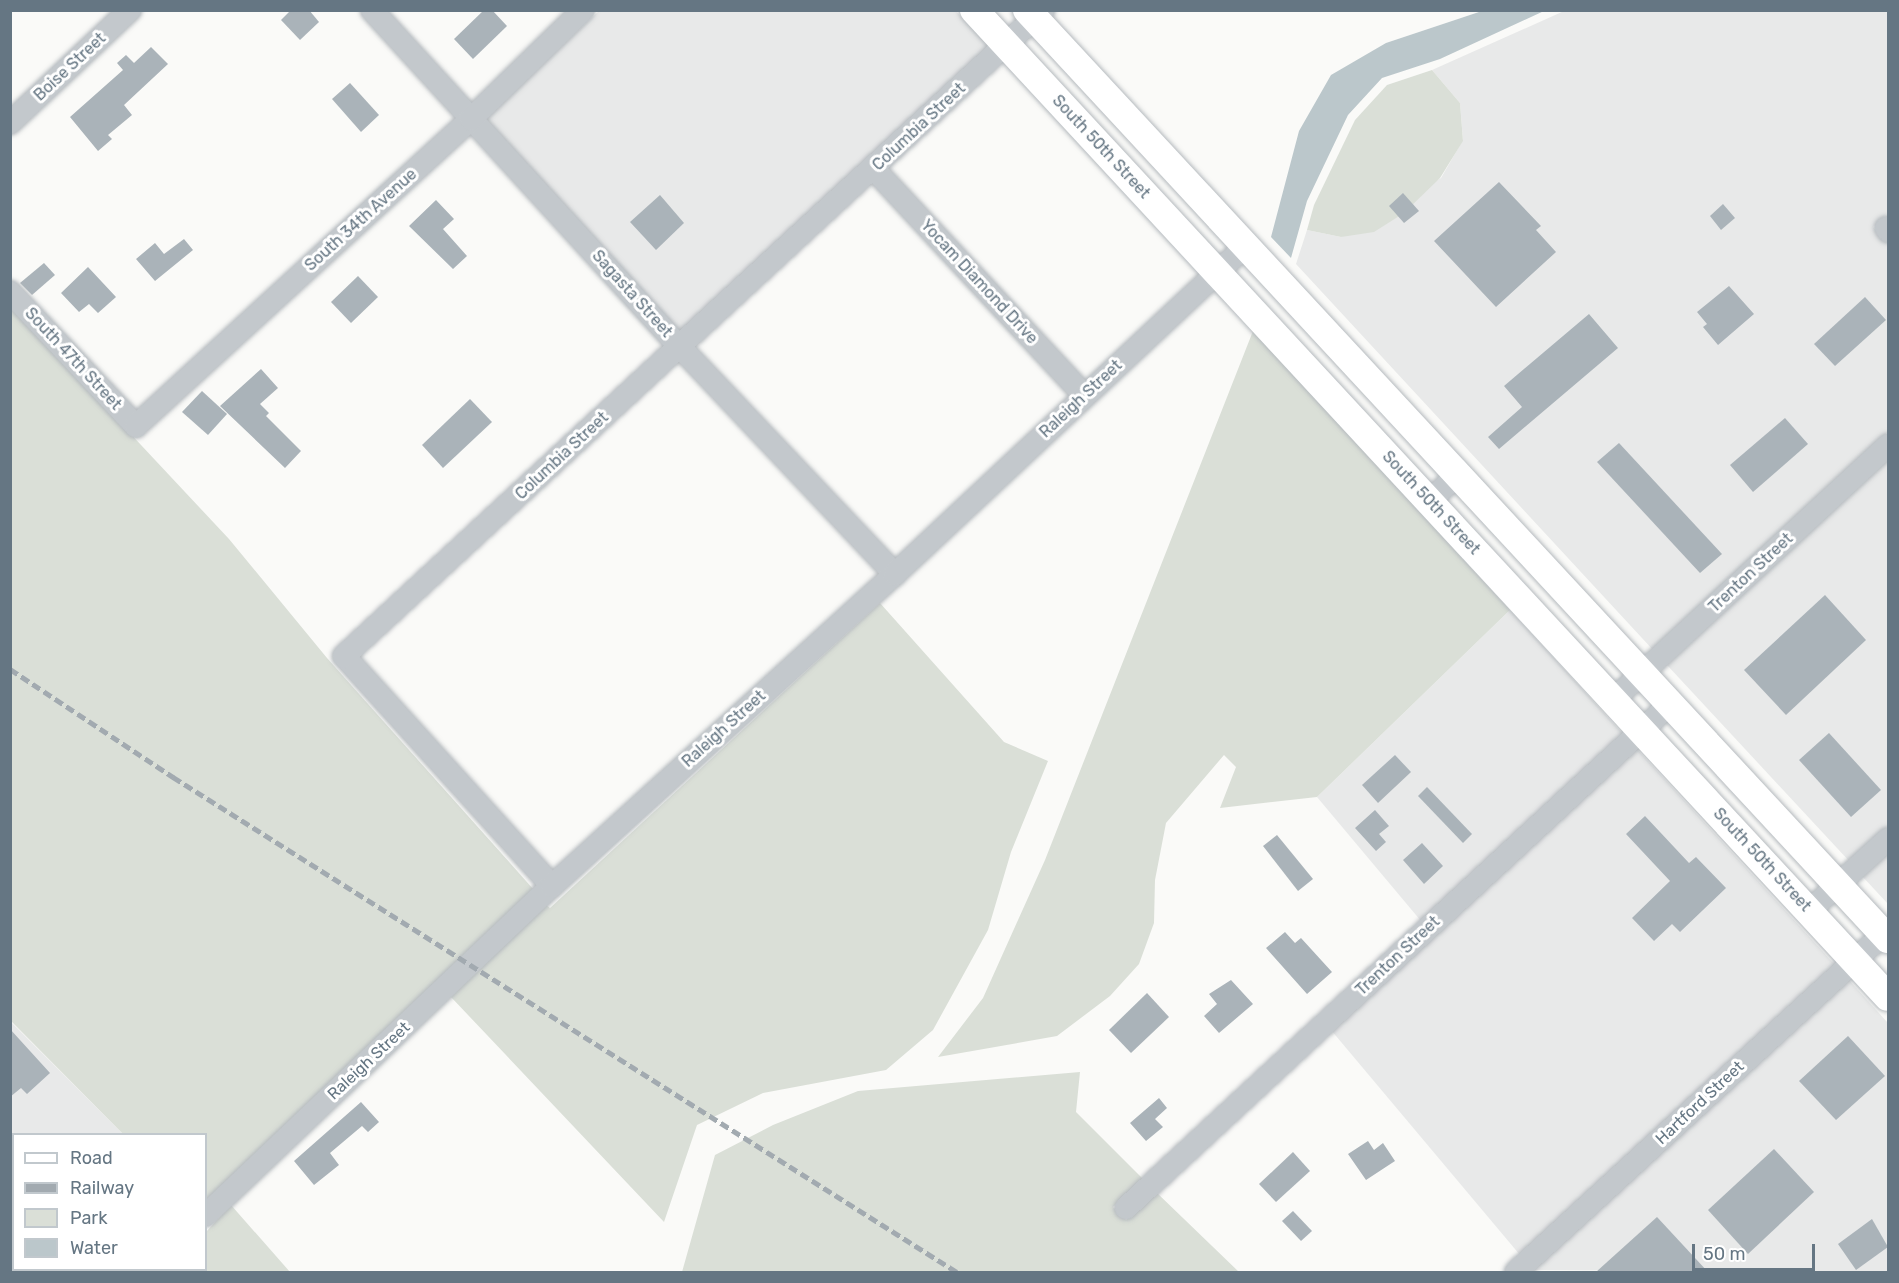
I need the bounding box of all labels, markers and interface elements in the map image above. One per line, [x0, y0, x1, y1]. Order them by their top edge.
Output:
street label: Boise Street [30, 29, 110, 105]
street label: Columbia Street [869, 79, 969, 175]
street label: South 50th Street [1048, 91, 1154, 203]
street label: South 34th Avenue [301, 165, 421, 275]
street label: Yocam Diamond Drive [916, 216, 1042, 348]
street label: Sagasta Street [588, 246, 676, 342]
street label: South 47th Street [21, 304, 125, 414]
street label: Raleigh Street [1036, 356, 1126, 442]
street label: Columbia Street [512, 408, 612, 504]
street label: South 50th Street [1378, 447, 1484, 559]
street label: Trenton Street [1705, 529, 1797, 617]
street label: Raleigh Street [678, 687, 770, 771]
street label: South 50th Street [1709, 804, 1815, 916]
street label: Trenton Street [1352, 912, 1444, 1000]
street label: Raleigh Street [324, 1018, 414, 1104]
street label: Hartford Street [1652, 1057, 1748, 1149]
legend [12, 1133, 207, 1271]
text: Road [70, 1147, 113, 1169]
text: Railway [70, 1177, 134, 1199]
text: Park [70, 1207, 107, 1229]
scale bar [1695, 1232, 1818, 1270]
text: Water [70, 1237, 118, 1259]
text: 50 m [1703, 1243, 1746, 1265]

